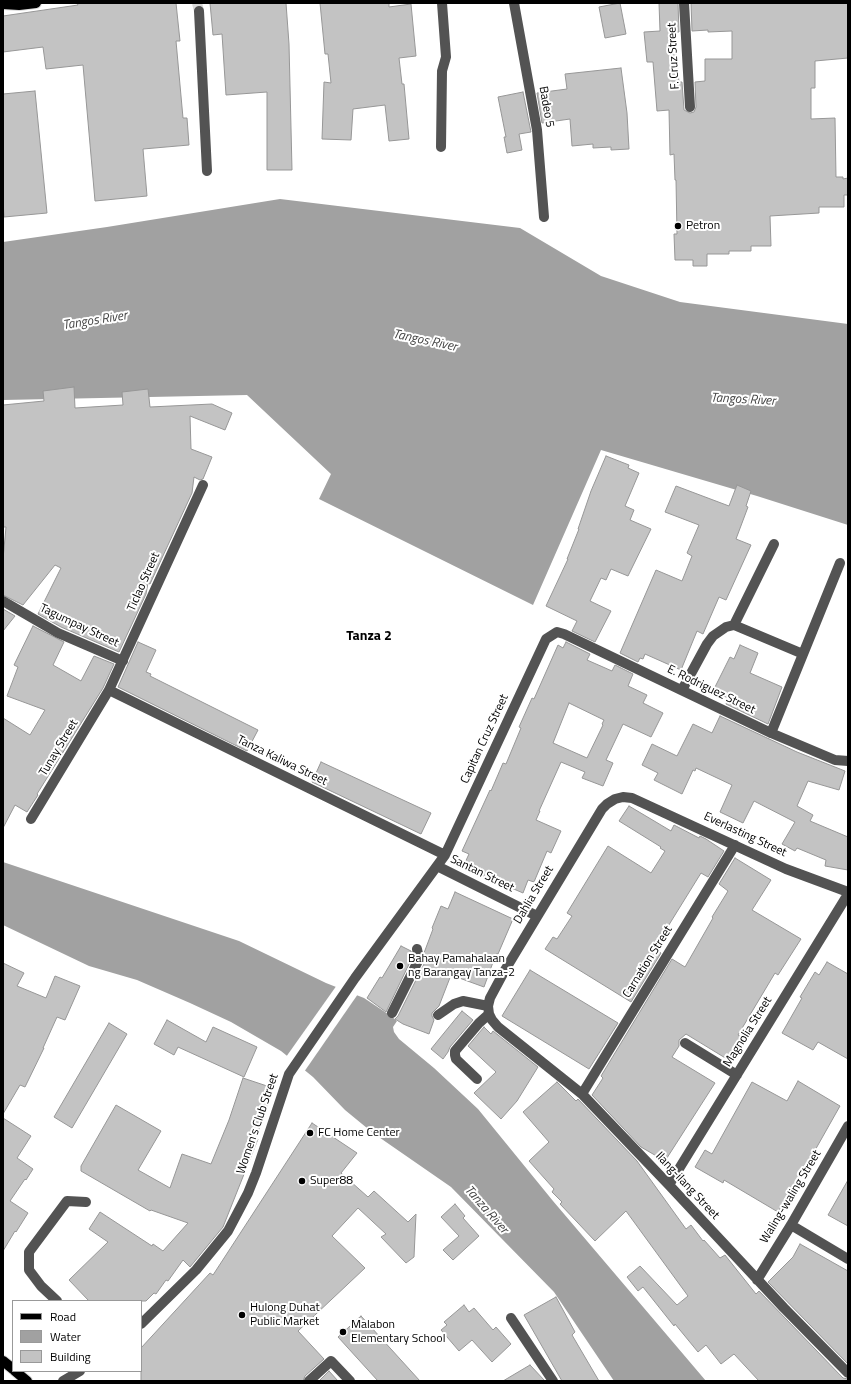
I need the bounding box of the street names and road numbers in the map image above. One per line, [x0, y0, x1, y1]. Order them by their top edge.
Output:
street label: F. Cruz Street [665, 22, 683, 90]
street label: Badeo 5 [535, 85, 557, 129]
street label: Ticlao Street [125, 550, 163, 614]
street label: Tagumpay Street [37, 601, 121, 651]
street label: E. Rodriguez Street [665, 662, 757, 718]
street label: Capitan Cruz Street [458, 692, 512, 786]
street label: Tunay Street [36, 717, 82, 779]
street label: Tanza Kaliwa Street [234, 733, 330, 789]
street label: Everlasting Street [701, 810, 789, 860]
street label: Santan Street [448, 852, 516, 896]
street label: Dahlia Street [511, 863, 557, 927]
street label: Carnation Street [620, 923, 676, 1001]
street label: Magnolia Street [721, 994, 775, 1070]
street label: Women's Club Street [234, 1072, 282, 1176]
street label: Waling-waling Street [757, 1148, 825, 1246]
street label: Ilang-ilang Street [652, 1149, 722, 1223]

